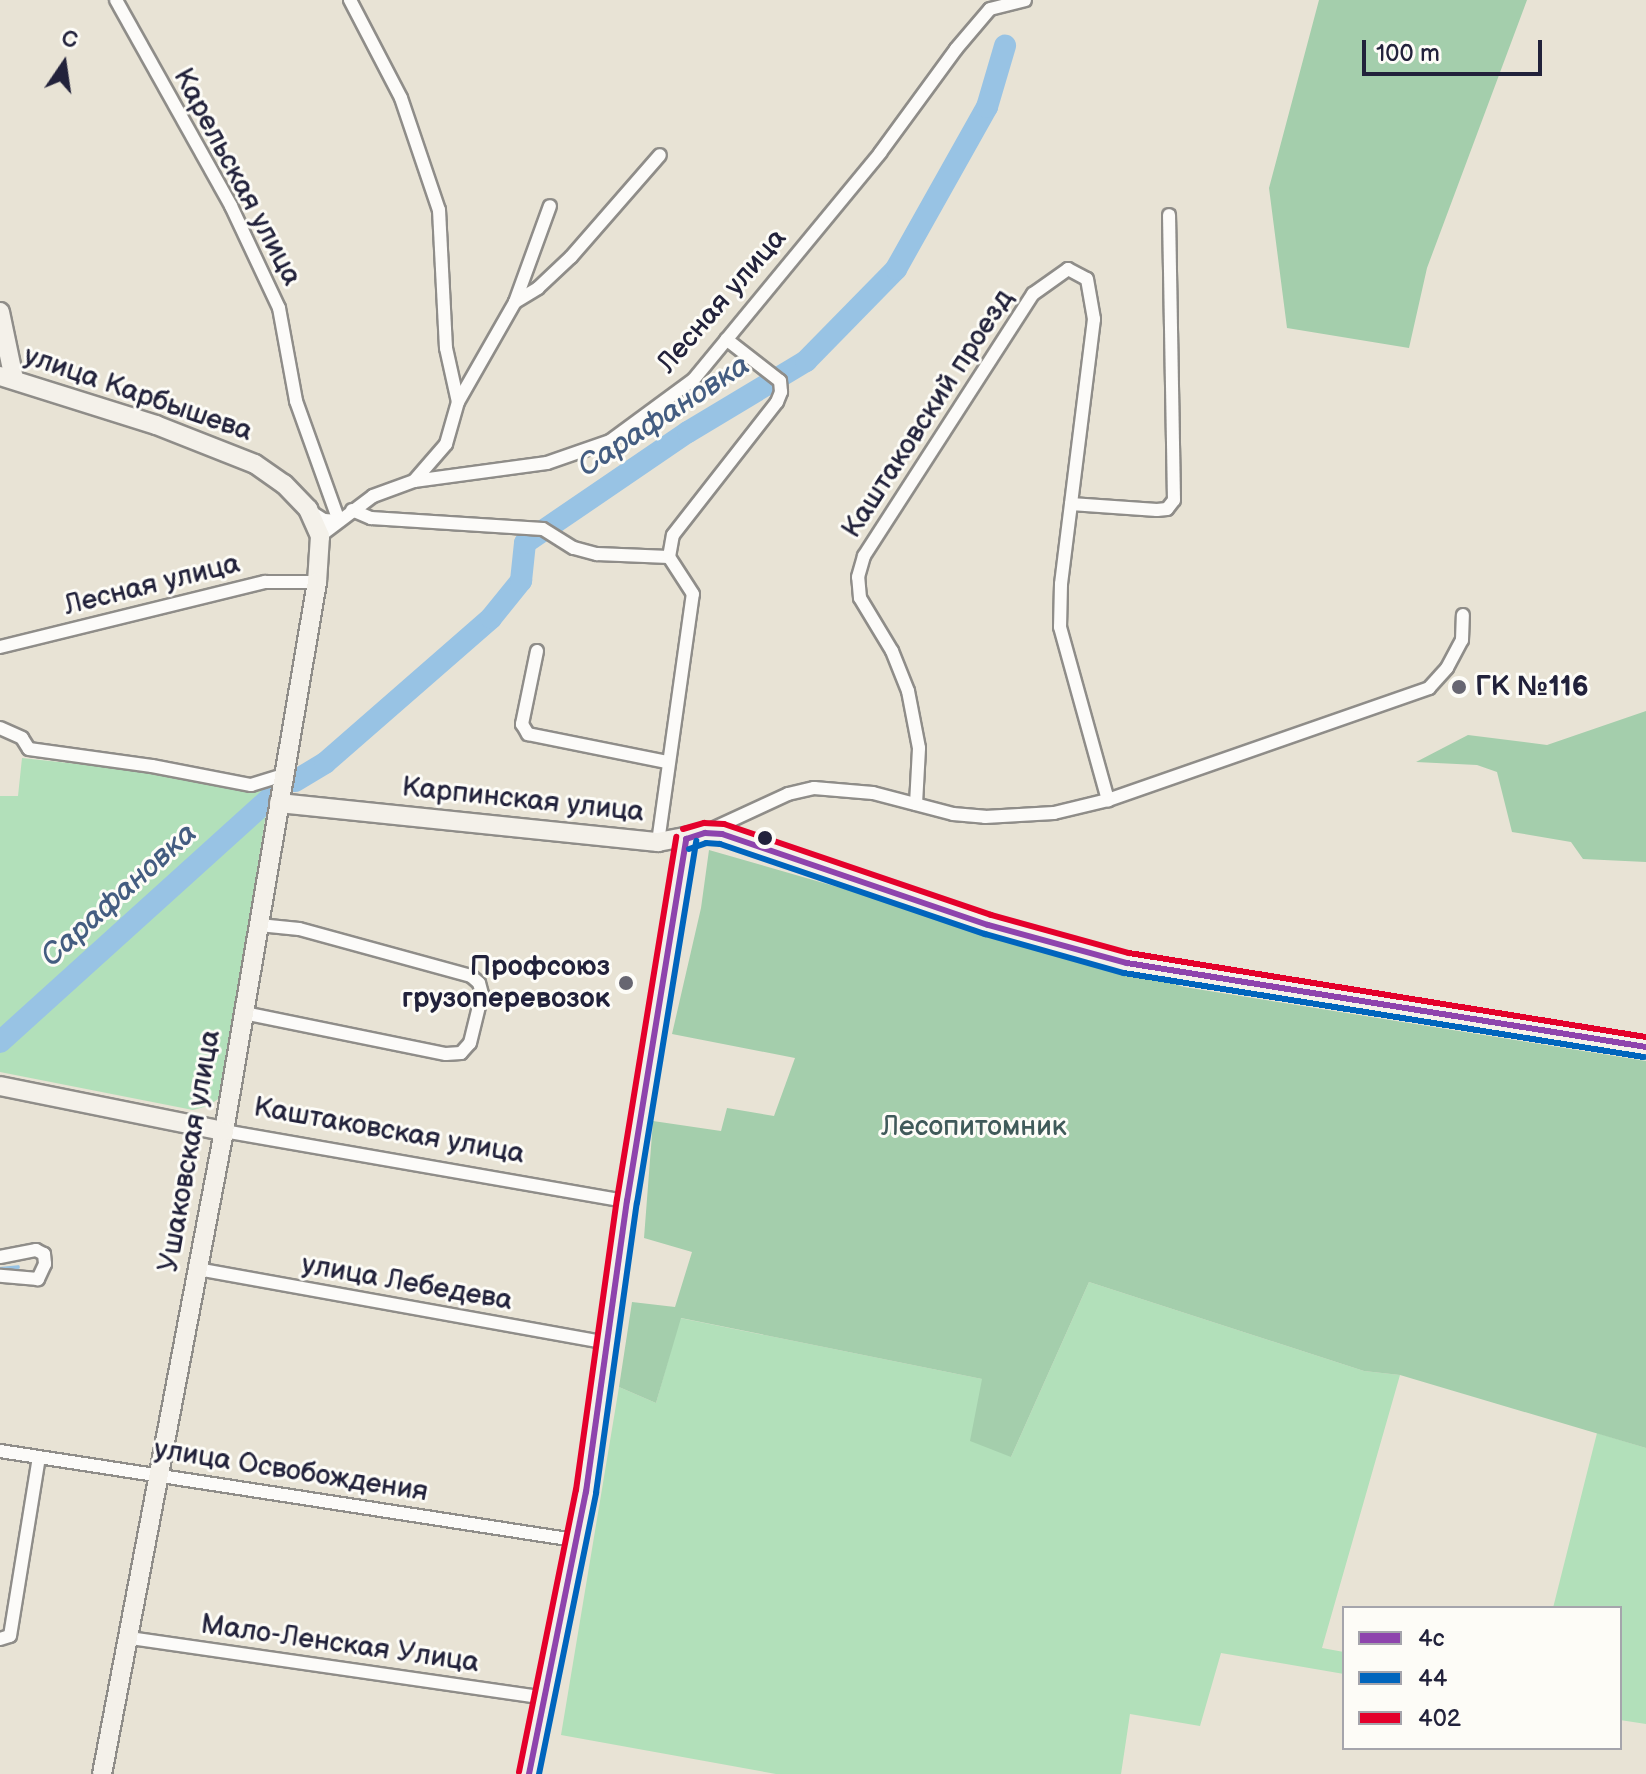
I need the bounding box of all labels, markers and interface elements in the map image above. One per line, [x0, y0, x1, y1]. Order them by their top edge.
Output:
north arrow [24, 24, 104, 104]
scale bar [1366, 24, 1546, 74]
text: С [59, 25, 80, 55]
text: 100 m [1376, 39, 1440, 68]
street label: Карельская улица [166, 63, 308, 291]
street label: Лесная улица [650, 222, 794, 380]
street label: Каштаковский проезд [835, 283, 1021, 545]
street label: улица Карбышева [19, 339, 257, 449]
water label: Сарафановка [571, 347, 757, 485]
street label: Лесная улица [61, 547, 243, 623]
place label: ГК №116 [1475, 670, 1589, 704]
marker: ГК №116 [1450, 678, 1468, 696]
street label: Карпинская улица [400, 771, 646, 829]
water label: Сарафановка [33, 815, 205, 975]
unlabelled marker [757, 830, 773, 846]
place label: Профсоюз грузоперевозок [402, 950, 610, 1016]
marker: Профсоюз грузоперевозок [617, 974, 635, 992]
street label: Ушаковская улица [152, 1027, 228, 1275]
street label: Каштаковская улица [251, 1091, 527, 1171]
park label: Лесопитомник [881, 1110, 1067, 1144]
street label: улица Лебедева [299, 1248, 515, 1318]
street label: улица Освобождения [152, 1433, 430, 1509]
legend [1342, 1606, 1622, 1750]
street label: Мало-Ленская Улица [199, 1608, 481, 1680]
text: 4с [1418, 1624, 1444, 1653]
text: 44 [1418, 1664, 1447, 1693]
text: 402 [1418, 1704, 1461, 1733]

